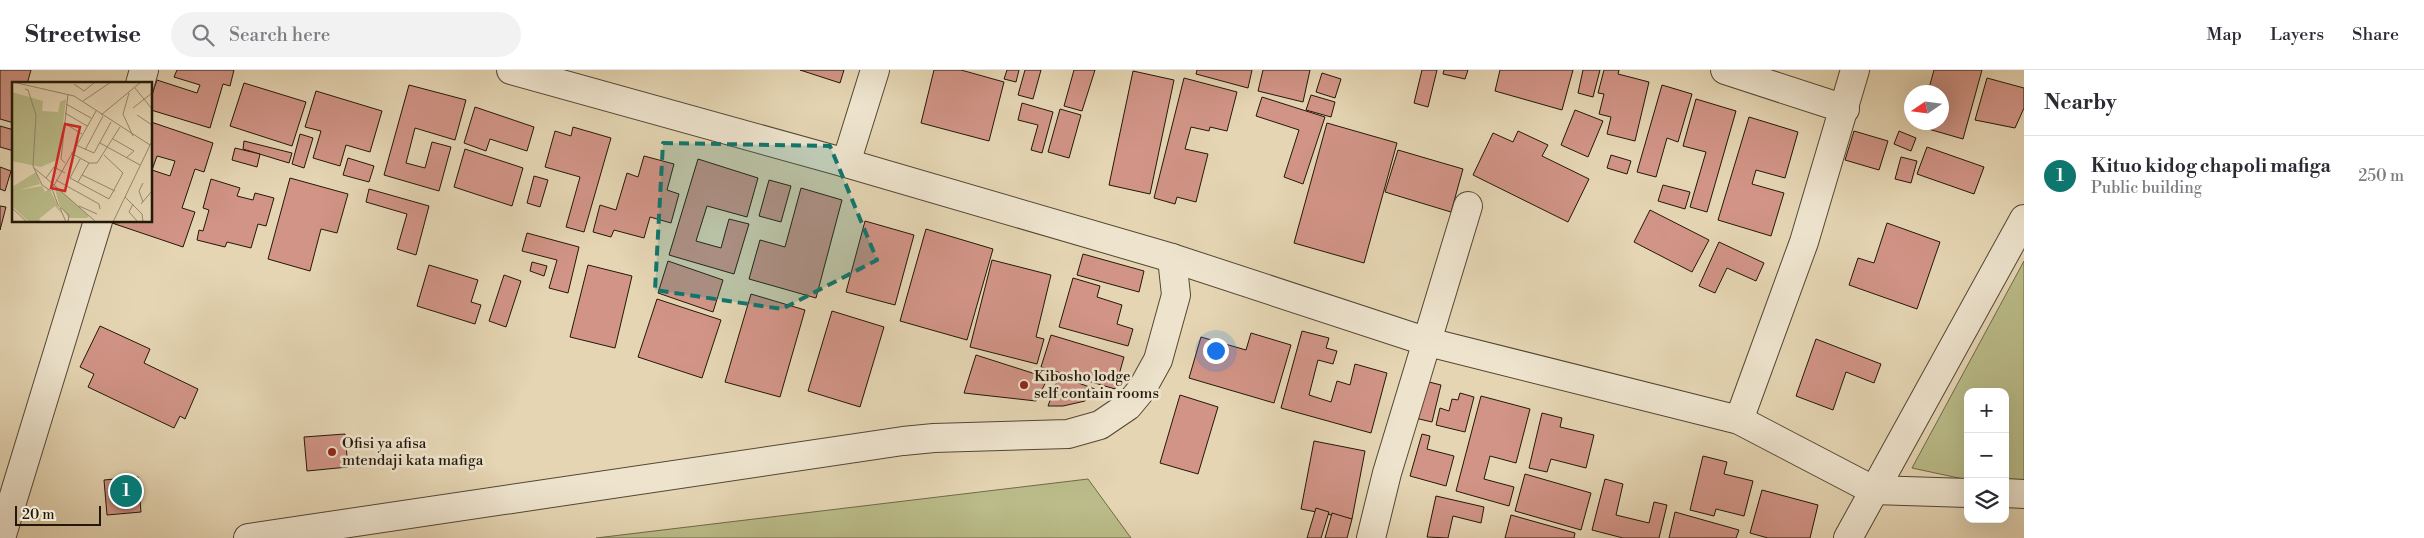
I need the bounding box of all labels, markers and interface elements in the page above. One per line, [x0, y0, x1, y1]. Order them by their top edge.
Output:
search box [171, 12, 521, 57]
text: Streetwise [25, 20, 141, 50]
icon: search [189, 21, 217, 49]
text: Search here [229, 23, 330, 47]
text: Map [2207, 23, 2242, 46]
text: Layers [2270, 23, 2324, 46]
text: Share [2352, 23, 2399, 46]
inset map [12, 82, 152, 222]
north arrow [1904, 85, 1949, 130]
text: Nearby [2044, 90, 2117, 116]
text: Kituo kidog chapoli mafiga [2091, 154, 2331, 178]
text: 1 [2056, 166, 2064, 186]
text: 250 m [2358, 166, 2404, 186]
text: Public building [2091, 178, 2202, 198]
your location [1203, 338, 1229, 364]
place label: Kibosho lodge self contain rooms [1034, 367, 1159, 403]
marker: Kibosho lodge self contain rooms [1018, 379, 1030, 391]
map controls [1964, 388, 2009, 523]
button: + [1964, 388, 2009, 433]
button: − [1964, 433, 2009, 478]
place label: Ofisi ya afisa mtendaji kata mafiga [342, 434, 484, 470]
marker: Ofisi ya afisa mtendaji kata mafiga [326, 446, 338, 458]
pin: 1 [110, 472, 142, 510]
button: layers [1964, 478, 2009, 523]
scale bar [15, 503, 101, 526]
text: 20 m [22, 506, 54, 524]

